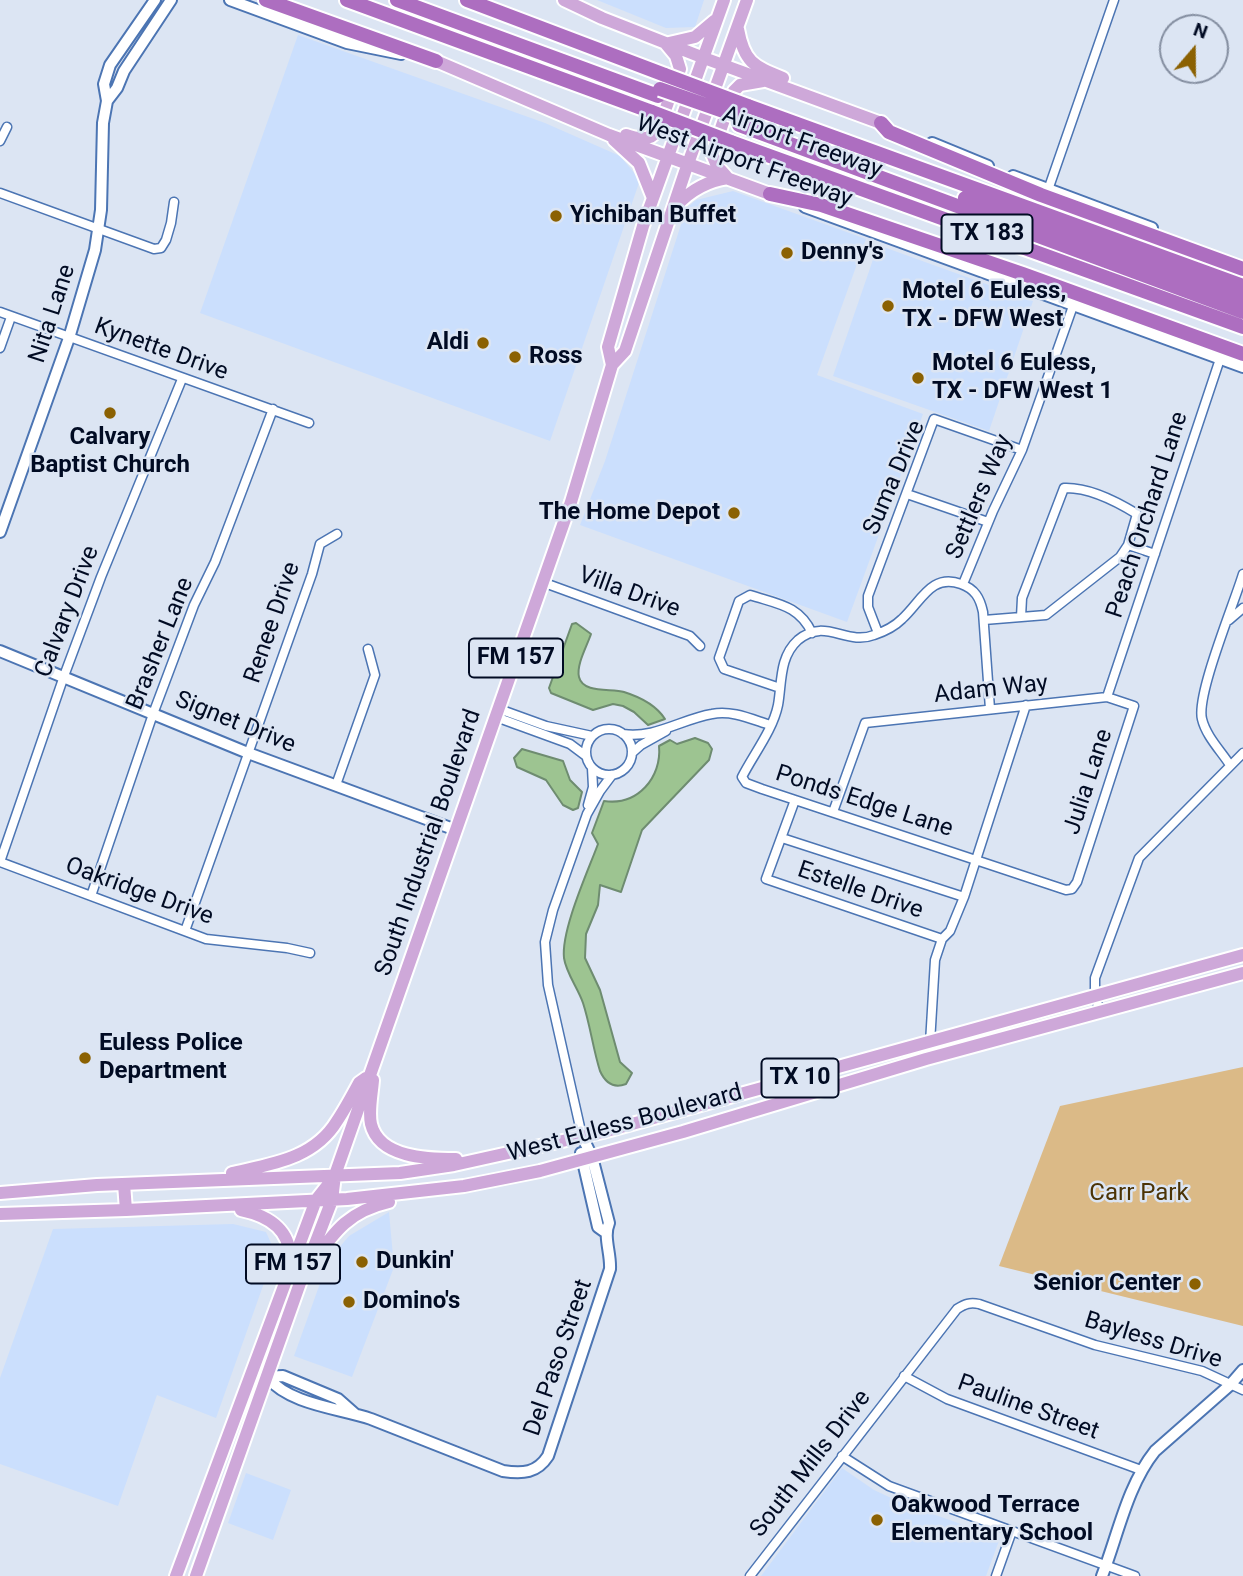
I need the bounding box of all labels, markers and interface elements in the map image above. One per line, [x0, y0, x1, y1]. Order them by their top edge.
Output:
north arrow [1159, 14, 1229, 84]
text: N [1190, 18, 1211, 44]
street label: Airport Freeway [718, 101, 886, 185]
street label: West Airport Freeway [632, 110, 856, 214]
place label: Yichiban Buffet [570, 202, 736, 230]
marker: Yichiban Buffet [548, 208, 564, 224]
road number: TX 183 [942, 215, 1032, 254]
place label: Denny's [801, 239, 884, 267]
marker: Denny's [779, 245, 795, 261]
street label: Nita Lane [24, 261, 82, 367]
place label: Motel 6 Euless, TX - DFW West [902, 278, 1066, 334]
marker: Motel 6 Euless, TX - DFW West [880, 298, 896, 314]
street label: Kynette Drive [90, 312, 232, 388]
place label: Aldi [427, 329, 469, 357]
marker: Aldi [475, 335, 491, 351]
place label: Ross [529, 343, 583, 371]
marker: Ross [507, 349, 523, 365]
place label: Motel 6 Euless, TX - DFW West 1 [932, 350, 1113, 406]
marker: Motel 6 Euless, TX - DFW West 1 [910, 370, 926, 386]
marker: Calvary Baptist Church [102, 405, 118, 421]
street label: Peach Orchard Lane [1101, 408, 1195, 622]
street label: Suma Drive [858, 416, 932, 540]
place label: Calvary Baptist Church [30, 424, 190, 480]
street label: Settlers Way [941, 430, 1019, 564]
place label: The Home Depot [539, 499, 720, 527]
marker: The Home Depot [726, 505, 742, 521]
street label: Calvary Drive [30, 542, 106, 682]
street label: Renee Drive [239, 559, 307, 687]
street label: Villa Drive [574, 561, 684, 625]
street label: Brasher Lane [121, 574, 201, 714]
road number: FM 157 [469, 638, 563, 678]
street label: Adam Way [933, 670, 1049, 710]
street label: Signet Drive [171, 686, 299, 760]
street label: South Industrial Boulevard [370, 706, 488, 980]
street label: Julia Lane [1058, 726, 1120, 838]
street label: Ponds Edge Lane [772, 760, 956, 844]
street label: Oakridge Drive [61, 852, 217, 932]
street label: Estelle Drive [793, 856, 927, 926]
place label: Euless Police Department [99, 1030, 243, 1086]
marker: Euless Police Department [77, 1050, 93, 1066]
road number: TX 10 [762, 1058, 838, 1098]
street label: West Euless Boulevard [504, 1079, 746, 1169]
park label: Carr Park [1089, 1180, 1189, 1208]
road number: FM 157 [246, 1245, 340, 1284]
place label: Dunkin' [376, 1248, 454, 1276]
marker: Dunkin' [354, 1254, 370, 1270]
place label: Senior Center [1033, 1270, 1181, 1298]
street label: Del Paso Street [519, 1276, 599, 1440]
marker: Senior Center [1187, 1276, 1203, 1292]
place label: Domino's [363, 1288, 460, 1316]
marker: Domino's [341, 1294, 357, 1310]
street label: Bayless Drive [1081, 1306, 1225, 1376]
street label: Pauline Street [953, 1369, 1103, 1447]
street label: South Mills Drive [745, 1385, 877, 1543]
place label: Oakwood Terrace Elementary School [891, 1492, 1093, 1548]
marker: Oakwood Terrace Elementary School [869, 1512, 885, 1528]

